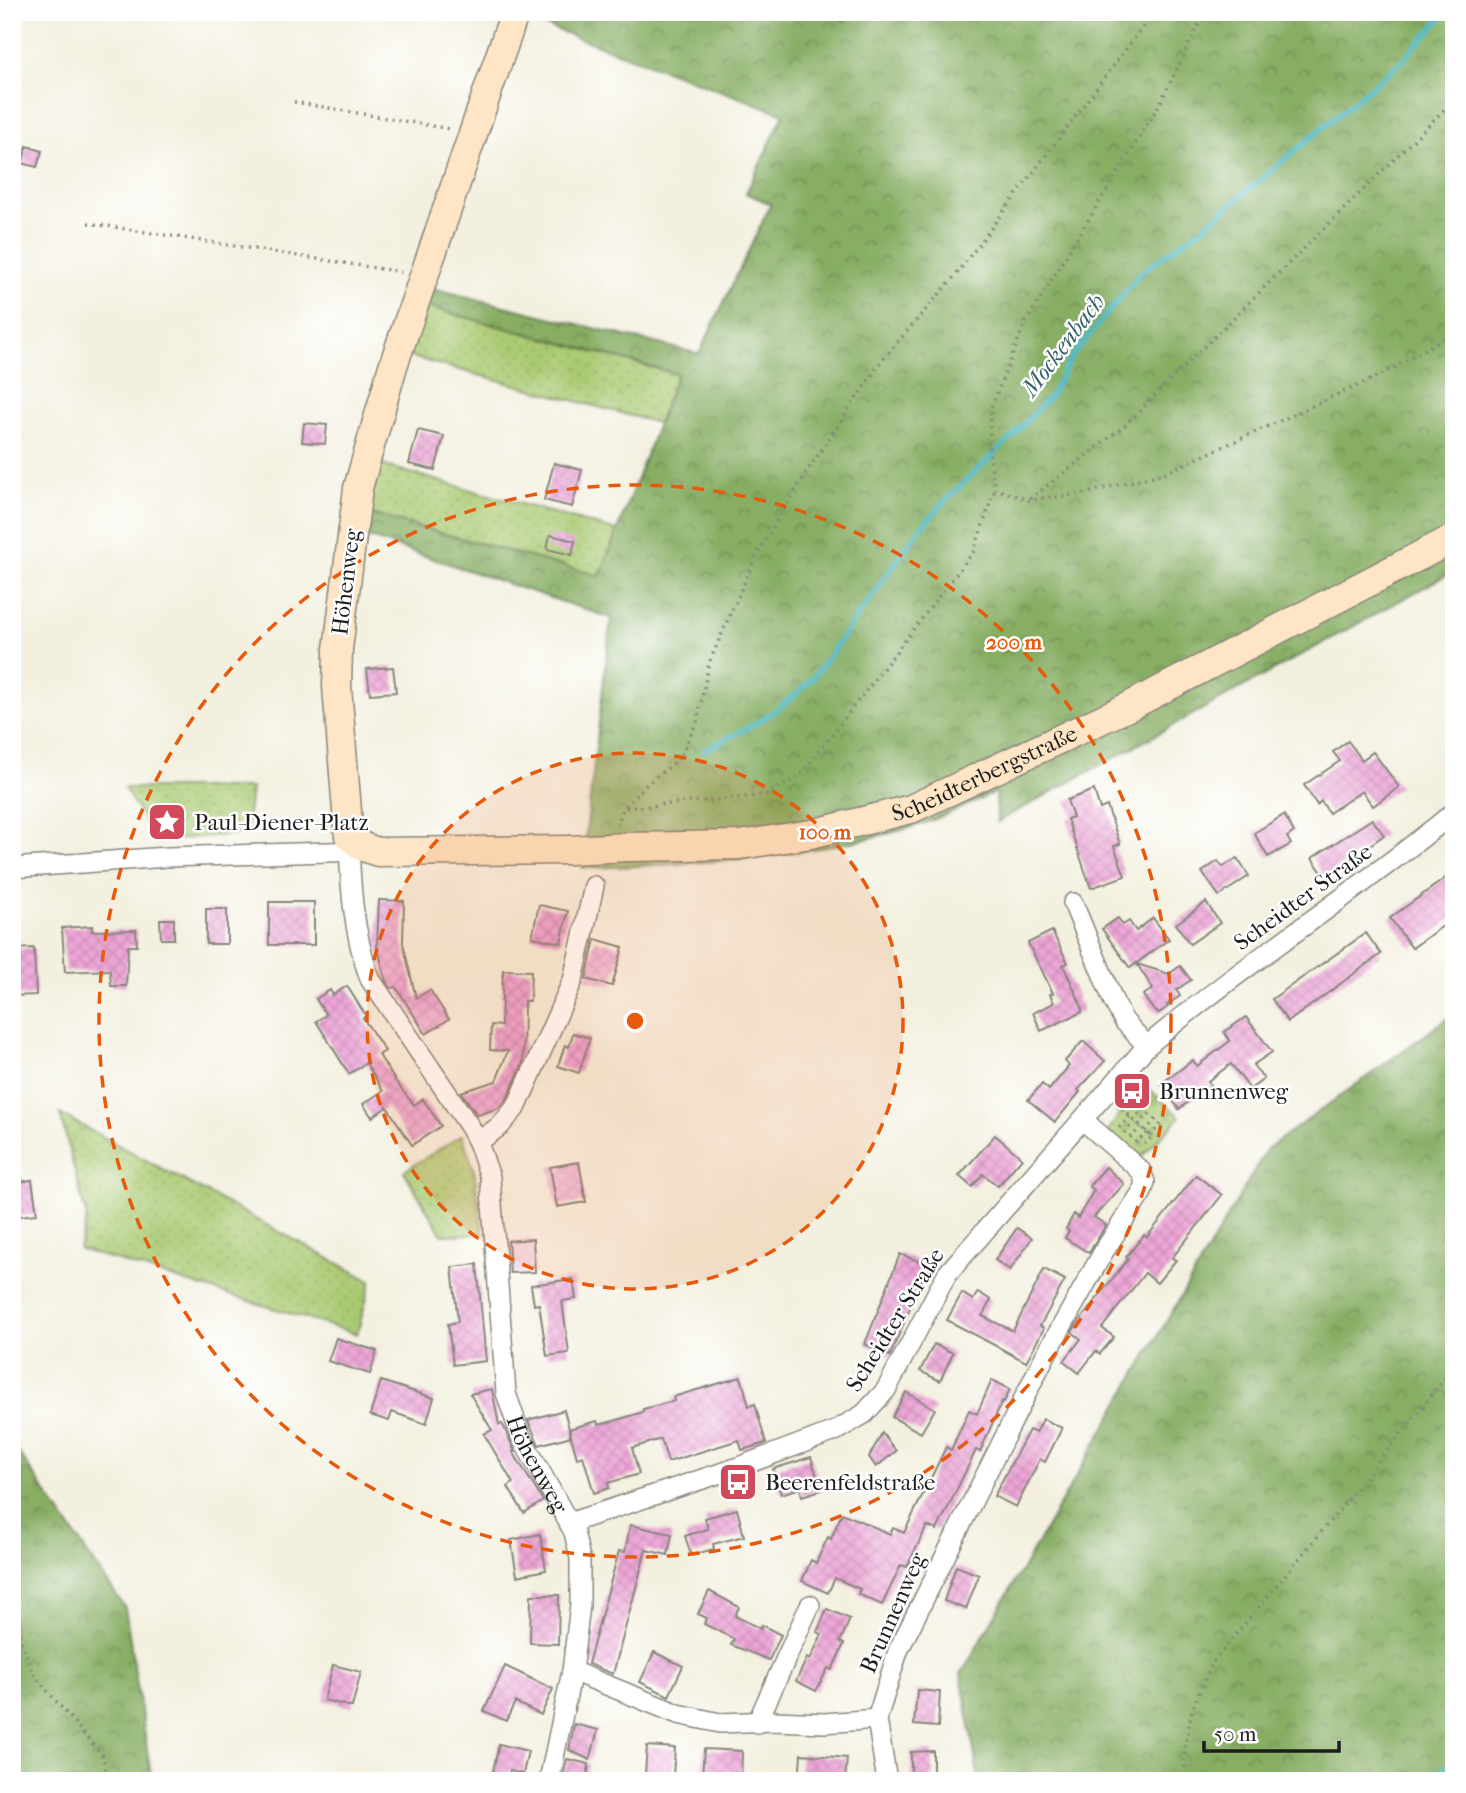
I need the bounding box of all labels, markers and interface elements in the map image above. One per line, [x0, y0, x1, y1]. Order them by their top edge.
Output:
water label: Mockenbach [1014, 288, 1110, 403]
street label: Höhenweg [326, 527, 366, 637]
text: 200 m [986, 630, 1043, 654]
street label: Scheidterbergstraße [889, 719, 1081, 827]
place icon: Paul-Diener-Platz [146, 801, 188, 843]
place label: Paul-Diener-Platz [194, 809, 369, 836]
text: 100 m [799, 820, 852, 844]
street label: Scheidter Straße [1229, 838, 1377, 956]
centre of rings [623, 1009, 647, 1033]
bus stop icon: Brunnenweg [1111, 1070, 1153, 1112]
place label: Brunnenweg [1159, 1078, 1289, 1105]
street label: Scheidter Straße [840, 1243, 950, 1397]
street label: Höhenweg [501, 1412, 574, 1518]
bus stop icon: Beerenfeldstraße [717, 1461, 759, 1503]
place label: Beerenfeldstraße [765, 1469, 935, 1496]
street label: Brunnenweg [854, 1548, 932, 1677]
scale bar [1204, 1709, 1338, 1753]
text: 50 m [1214, 1722, 1257, 1746]

